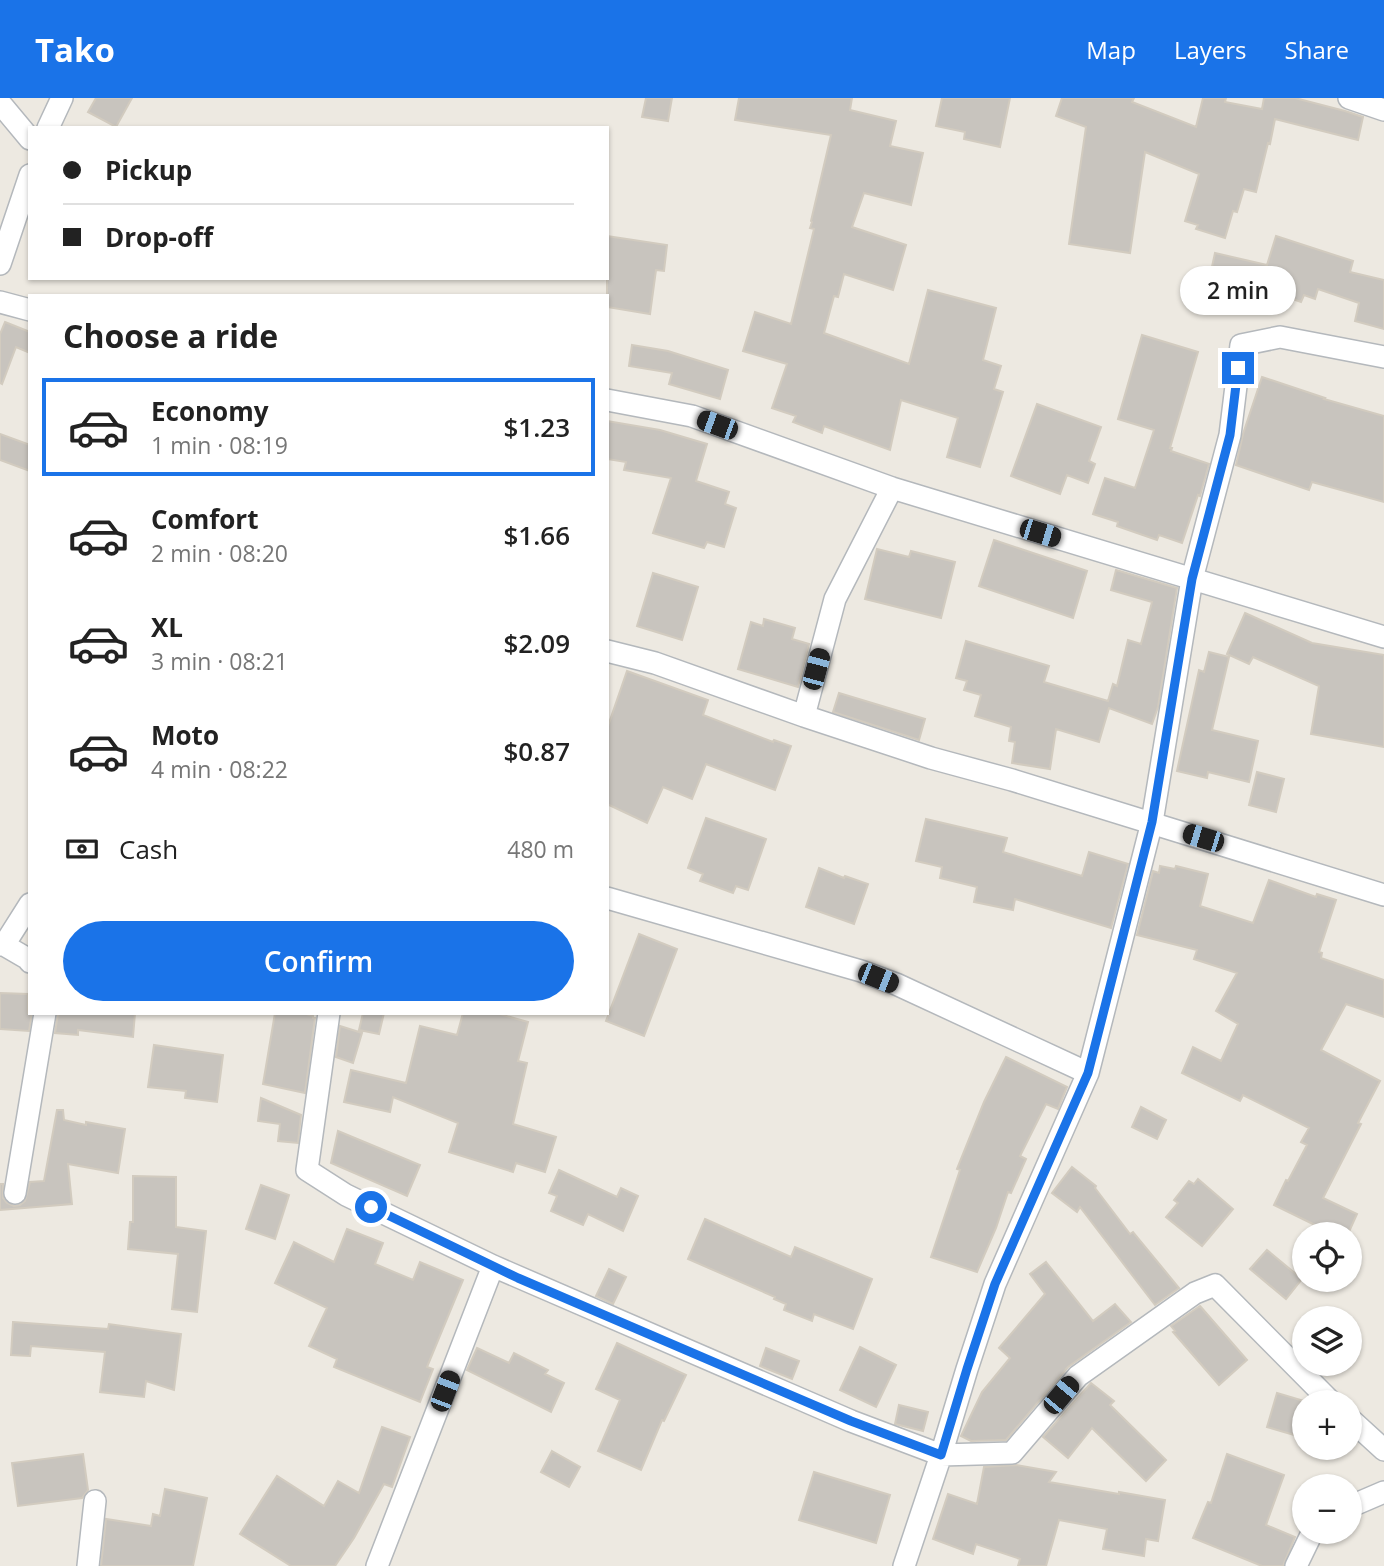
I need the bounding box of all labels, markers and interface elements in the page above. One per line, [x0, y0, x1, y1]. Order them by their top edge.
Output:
text: Tako [35, 27, 115, 72]
text: Map [1086, 33, 1136, 66]
text: Layers [1174, 33, 1247, 66]
text: Share [1285, 33, 1349, 66]
text: Pickup [105, 152, 192, 188]
text: Drop-off [105, 219, 213, 255]
callout: 2 min [1180, 266, 1296, 316]
text: 2 min [1207, 274, 1269, 306]
text: Choose a ride [63, 314, 278, 357]
route end [1222, 352, 1254, 384]
text: Economy [151, 393, 269, 429]
icon: car [67, 396, 130, 459]
car [694, 408, 741, 442]
text: $1.23 [503, 409, 570, 445]
text: 1 min · 08:19 [151, 429, 288, 461]
text: Comfort [151, 501, 258, 537]
icon: car [67, 504, 130, 567]
text: $1.66 [503, 517, 570, 553]
car [1017, 517, 1064, 549]
text: 2 min · 08:20 [151, 537, 288, 569]
text: XL [151, 609, 183, 645]
icon: car [67, 612, 130, 675]
text: $2.09 [503, 625, 570, 661]
text: 3 min · 08:21 [151, 645, 288, 677]
car [801, 646, 832, 692]
text: Moto [151, 717, 219, 753]
icon: car [67, 720, 130, 783]
text: $0.87 [503, 733, 570, 769]
text: 4 min · 08:22 [151, 753, 288, 785]
car [1180, 822, 1227, 854]
icon: cash [63, 830, 101, 868]
text: Cash [119, 831, 178, 867]
text: 480 m [507, 833, 574, 865]
button: Confirm [63, 921, 574, 1001]
car [855, 960, 902, 996]
route start [355, 1191, 387, 1223]
map controls [1292, 1222, 1362, 1544]
button: locate [1292, 1222, 1362, 1292]
button: layers [1292, 1306, 1362, 1376]
car [428, 1368, 463, 1414]
car [1040, 1372, 1083, 1418]
button: + [1292, 1390, 1362, 1460]
button: − [1292, 1474, 1362, 1544]

